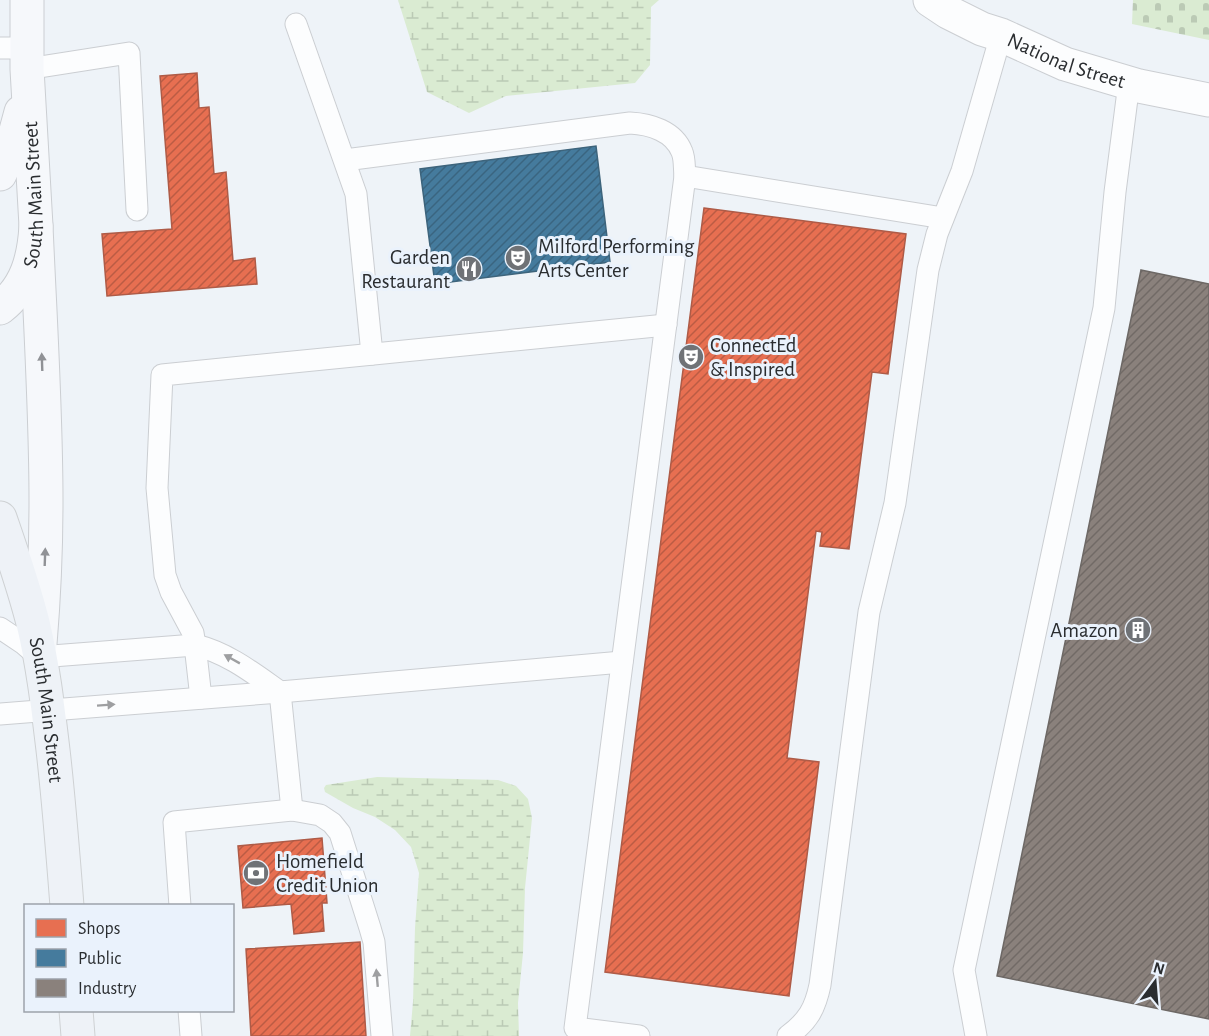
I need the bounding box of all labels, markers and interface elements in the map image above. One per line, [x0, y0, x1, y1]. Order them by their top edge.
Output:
street label: National Street [1004, 29, 1128, 92]
street label: South Main Street [19, 121, 47, 270]
place label: Milford Performing Arts Center [538, 236, 695, 281]
theatre icon: Milford Performing Arts Center [503, 243, 533, 273]
place label: Garden Restaurant [361, 247, 450, 292]
restaurant icon: Garden Restaurant [454, 254, 484, 284]
place label: ConnectEd & Inspired [710, 335, 797, 380]
theatre icon: ConnectEd & Inspired [676, 342, 706, 372]
one-way arrow [37, 353, 46, 372]
one-way arrow [41, 548, 50, 567]
building icon: Amazon [1123, 615, 1153, 645]
place label: Amazon [1050, 620, 1118, 641]
street label: South Main Street [26, 635, 67, 784]
one-way arrow [223, 654, 240, 664]
one-way arrow [97, 701, 116, 710]
place label: Homefield Credit Union [276, 851, 379, 896]
bank icon: Homefield Credit Union [241, 858, 271, 888]
legend [24, 904, 234, 1012]
text: Shops [78, 920, 120, 938]
text: Public [78, 950, 121, 968]
north arrow [1125, 952, 1185, 1012]
text: N [1151, 959, 1166, 978]
one-way arrow [372, 968, 382, 987]
text: Industry [78, 980, 137, 998]

